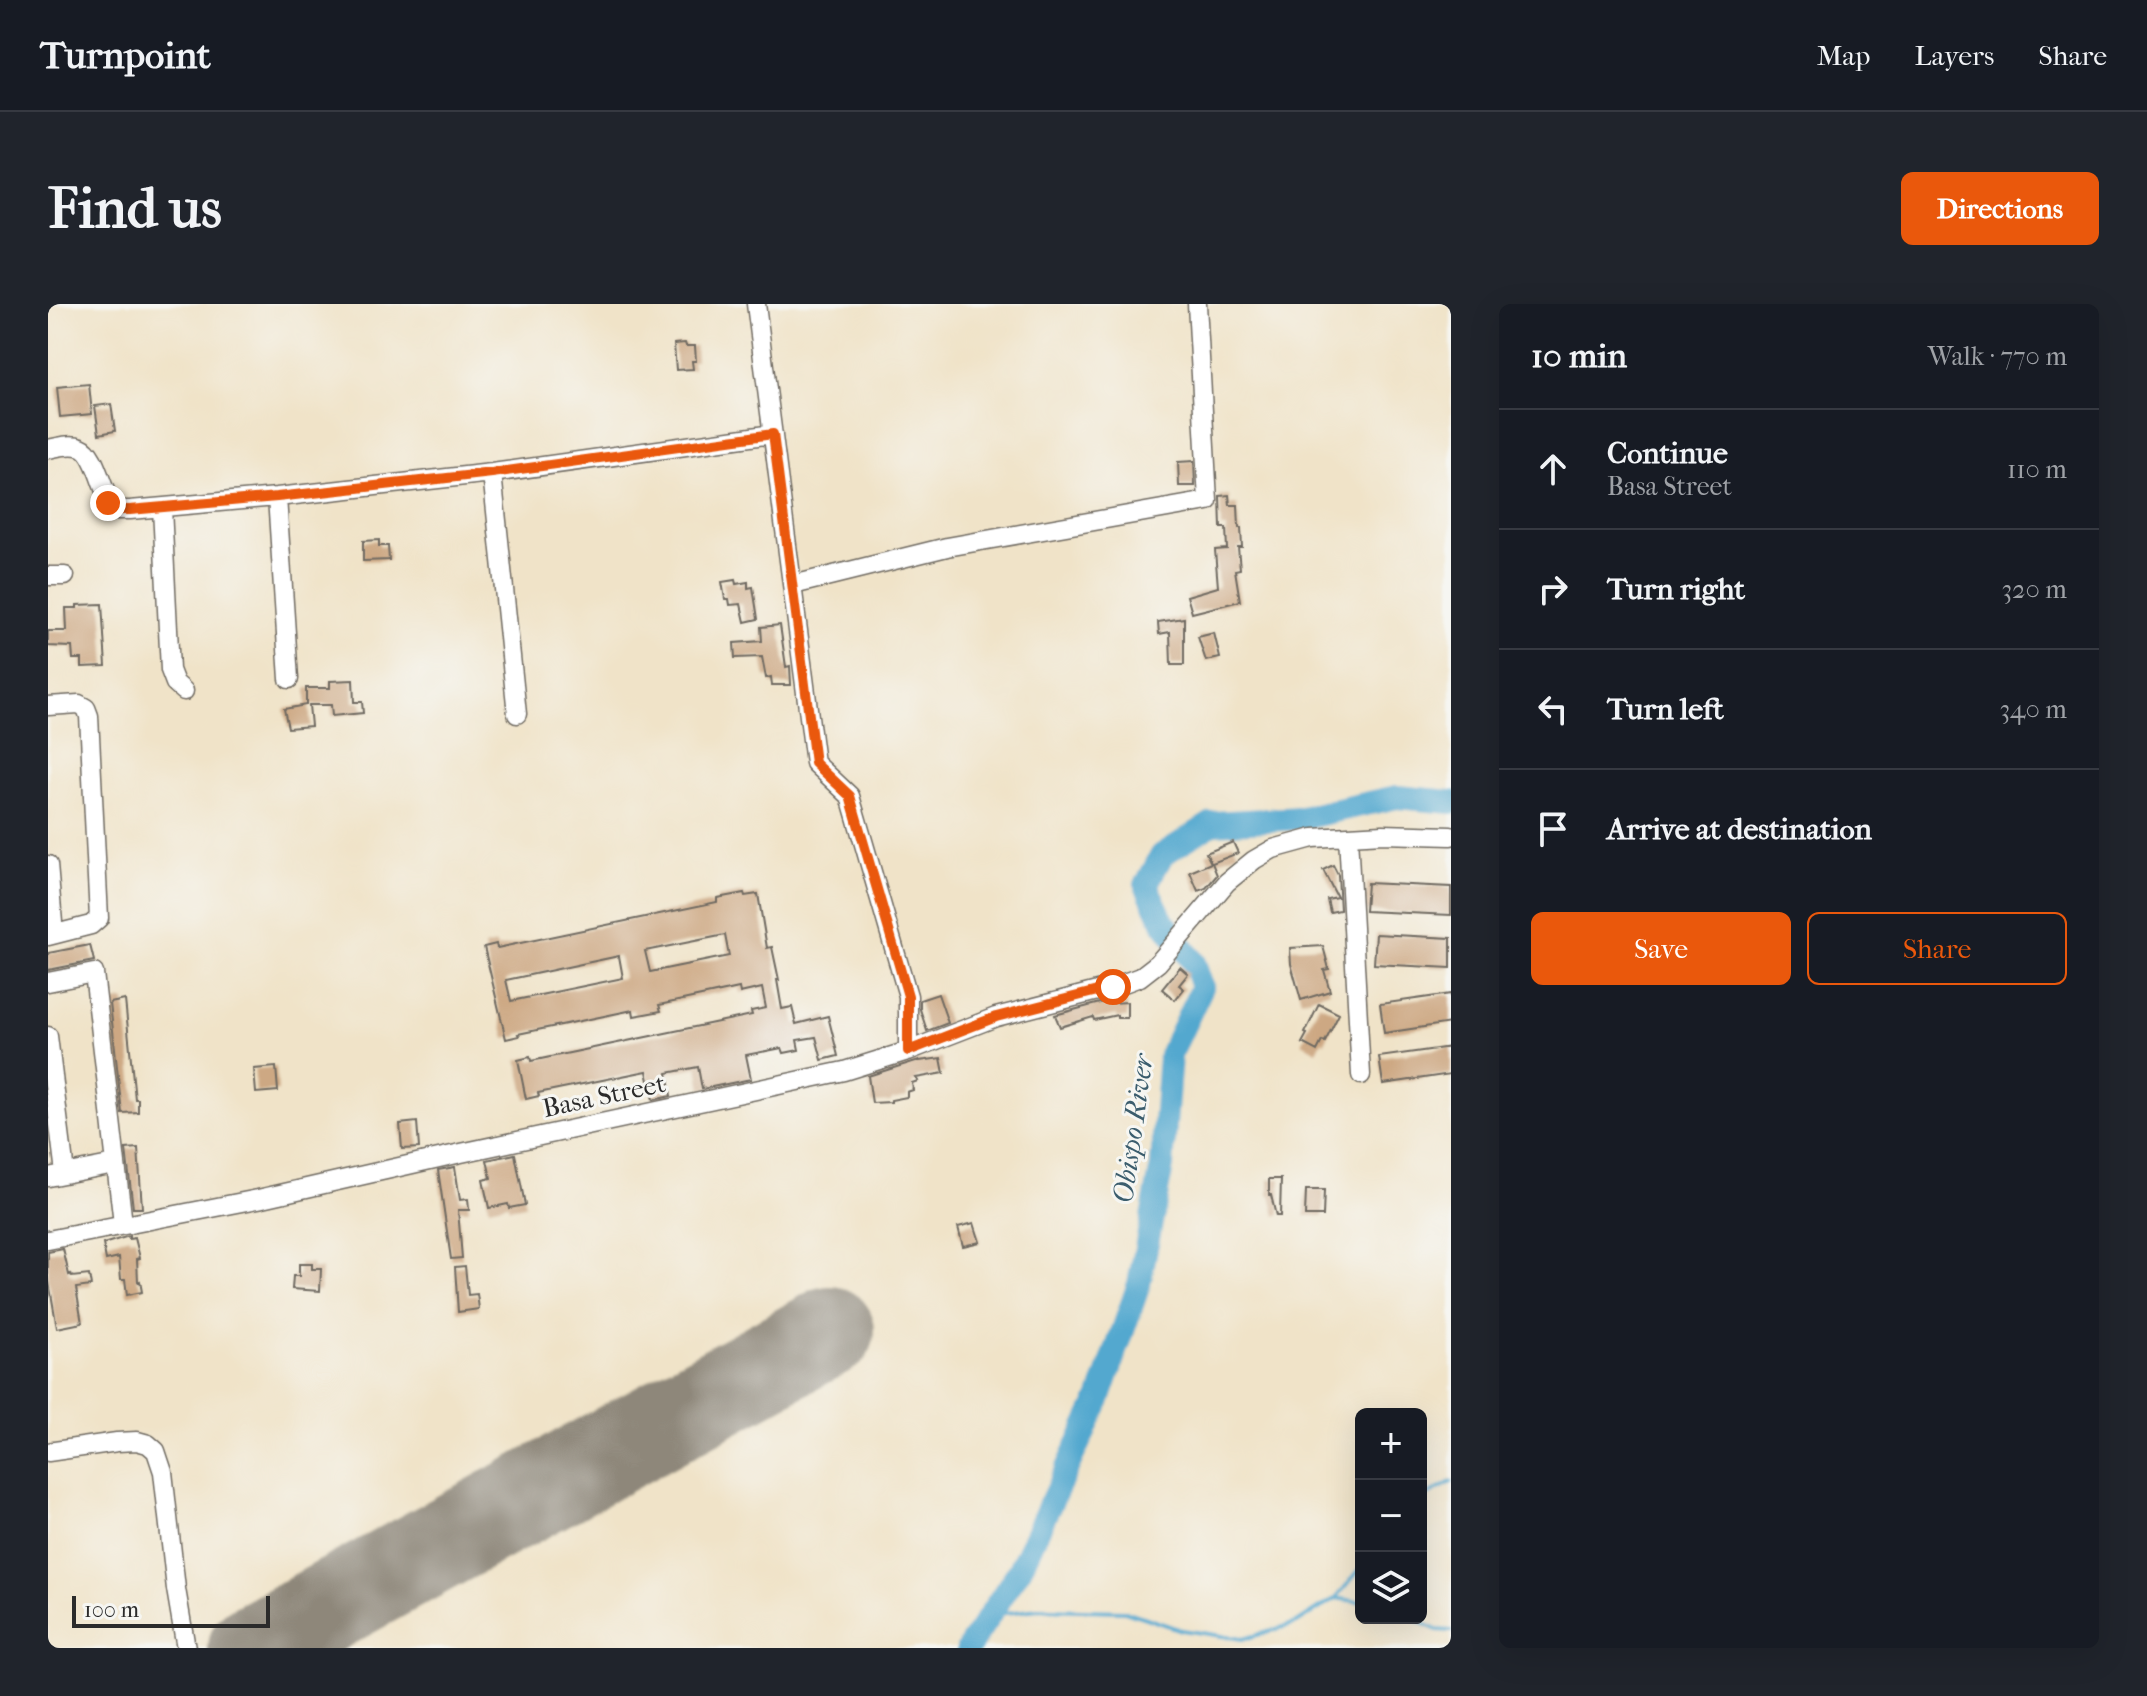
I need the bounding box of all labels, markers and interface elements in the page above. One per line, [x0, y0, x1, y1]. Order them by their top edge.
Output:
text: Turnpoint [40, 33, 211, 78]
text: Map [1817, 39, 1870, 72]
text: Layers [1914, 39, 1994, 72]
text: Share [2038, 39, 2107, 72]
button: Directions [1901, 172, 2099, 245]
text: Find us [48, 176, 222, 241]
text: 10 min [1531, 336, 1627, 376]
text: Walk · 770 m [1928, 341, 2067, 372]
text: Continue [1607, 436, 1728, 471]
icon: ahead [1531, 447, 1575, 491]
text: 110 m [2007, 454, 2067, 485]
text: Basa Street [1607, 471, 1732, 502]
route end [90, 485, 126, 521]
icon: right [1531, 567, 1575, 611]
text: Turn right [1607, 572, 1745, 607]
text: 320 m [2001, 574, 2067, 605]
icon: left [1531, 687, 1575, 731]
text: Turn left [1607, 692, 1724, 727]
text: 340 m [1999, 694, 2067, 725]
icon: arrive [1531, 807, 1575, 851]
text: Arrive at destination [1607, 812, 1872, 847]
button: Save [1531, 912, 1791, 985]
button: Share [1807, 912, 2067, 985]
route start [1095, 969, 1131, 1005]
water label: Obispo River [1106, 1050, 1160, 1206]
street label: Basa Street [540, 1068, 669, 1124]
map controls [1355, 1408, 1427, 1624]
button: + [1355, 1408, 1427, 1480]
button: − [1355, 1480, 1427, 1552]
button: layers [1355, 1552, 1427, 1624]
scale bar [72, 1592, 270, 1628]
text: 100 m [84, 1597, 139, 1623]

